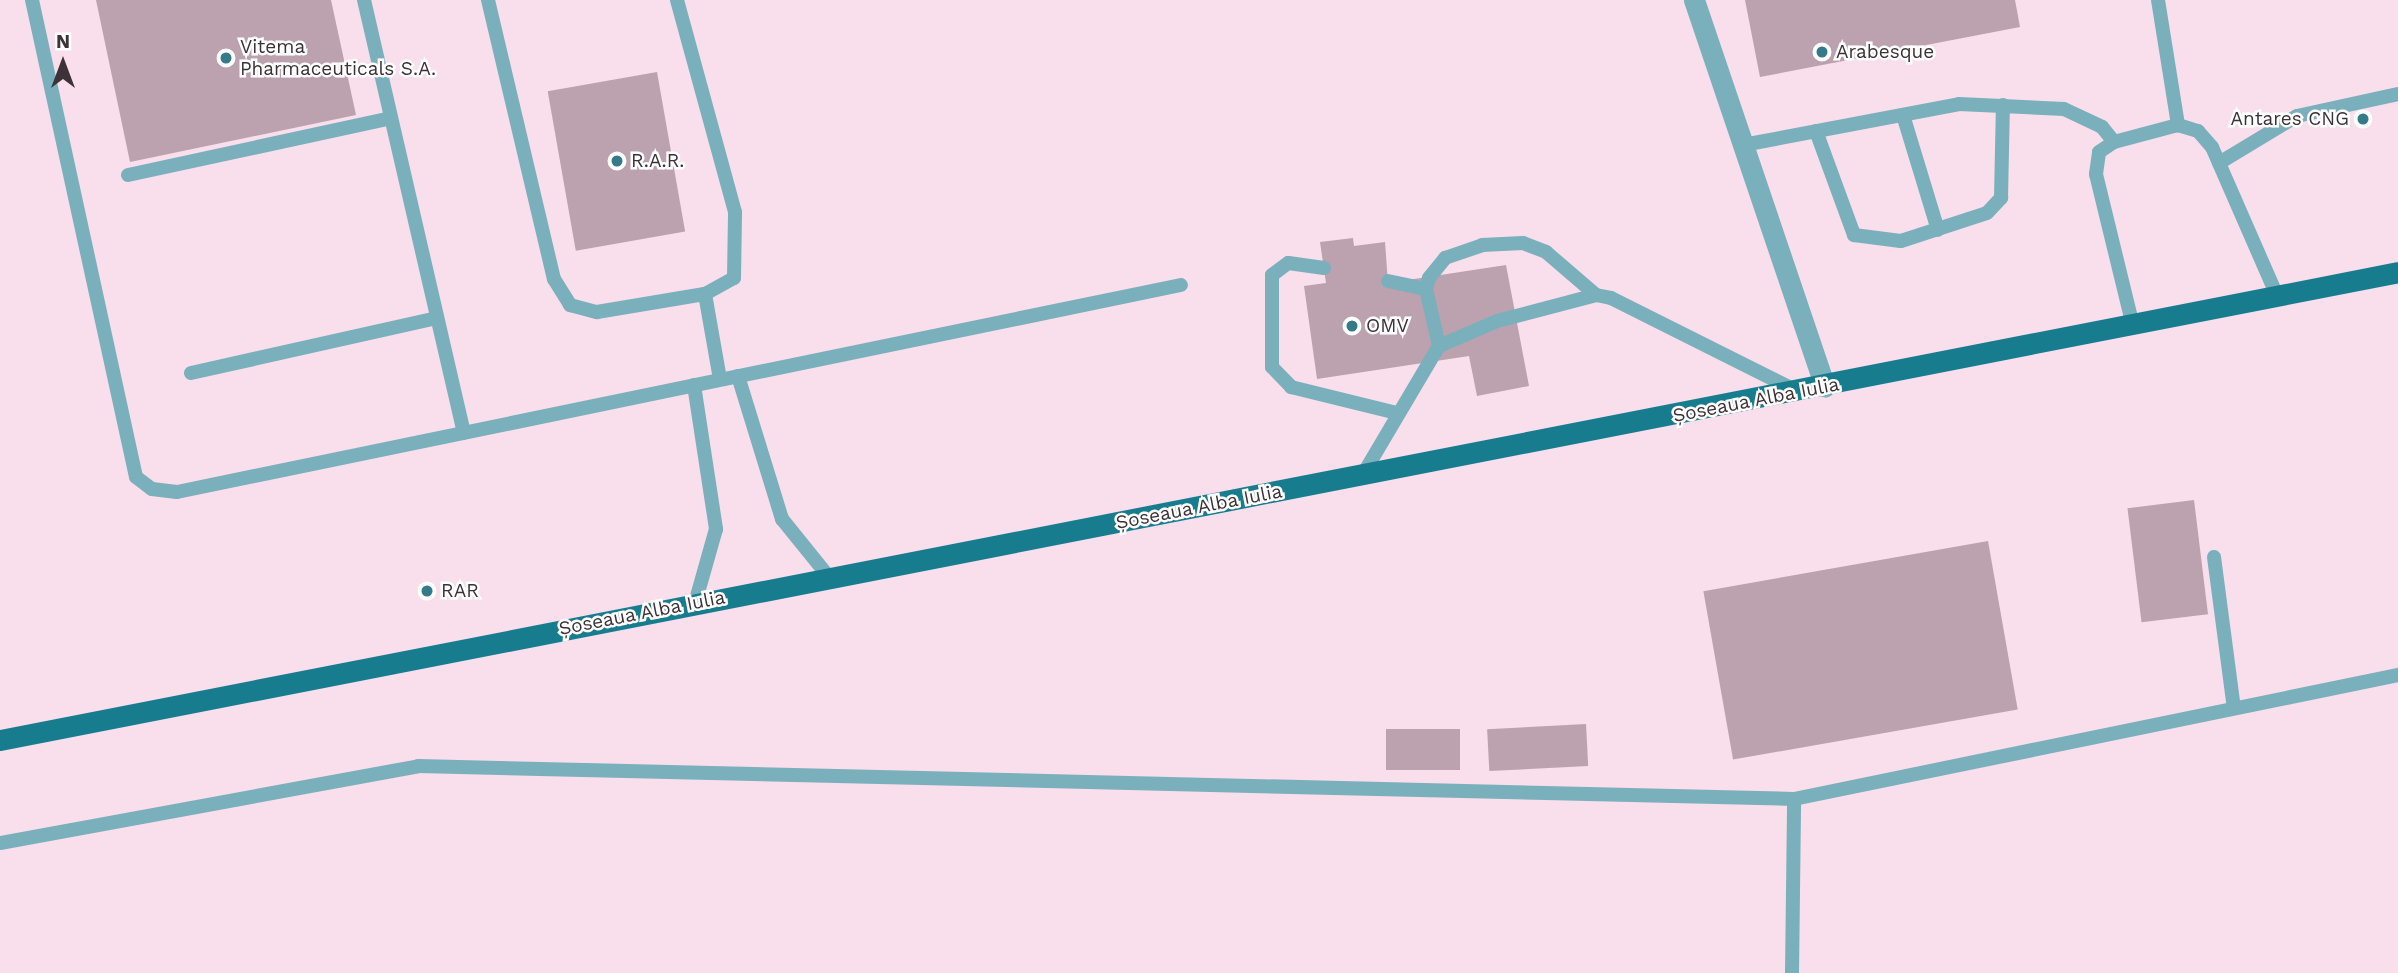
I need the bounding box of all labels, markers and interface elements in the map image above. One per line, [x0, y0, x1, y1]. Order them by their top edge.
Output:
north arrow [28, 28, 98, 98]
text: N [56, 30, 70, 53]
place label: Vitema Pharmaceuticals S.A. [240, 36, 436, 80]
place label: Arabesque [1836, 41, 1934, 63]
marker: Arabesque [1814, 44, 1830, 60]
marker: Vitema Pharmaceuticals S.A. [218, 50, 234, 66]
place label: Antares CNG [2230, 108, 2349, 130]
marker: Antares CNG [2355, 111, 2371, 127]
place label: R.A.R. [631, 150, 684, 172]
marker: R.A.R. [609, 153, 625, 169]
place label: OMV [1366, 315, 1409, 337]
marker: OMV [1344, 318, 1360, 334]
street label: Șoseaua Alba Iulia [1670, 373, 1842, 427]
street label: Șoseaua Alba Iulia [1113, 480, 1285, 534]
place label: RAR [441, 580, 479, 602]
marker: RAR [419, 583, 435, 599]
street label: Șoseaua Alba Iulia [556, 586, 728, 640]

